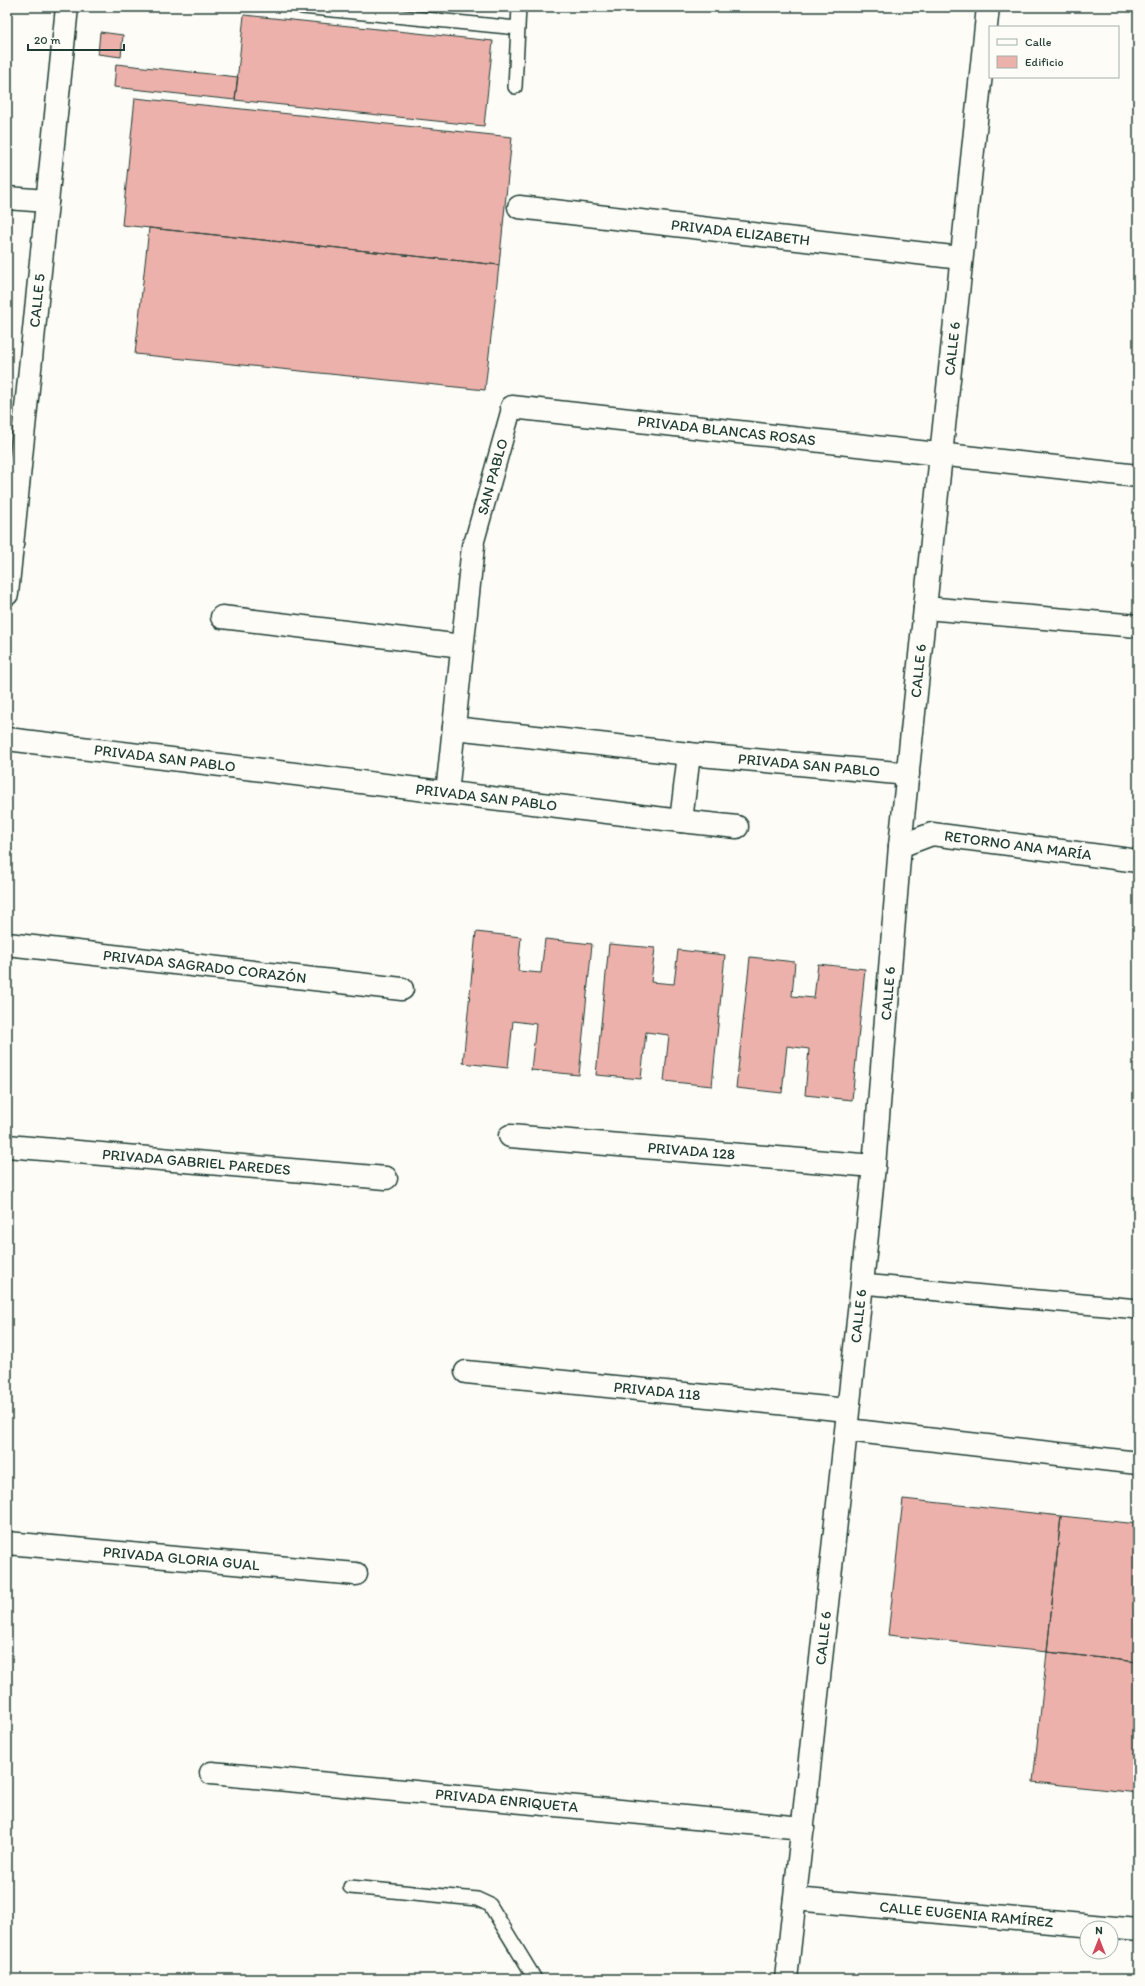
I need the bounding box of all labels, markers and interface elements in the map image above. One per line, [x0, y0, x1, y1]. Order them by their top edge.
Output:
scale bar [28, 26, 124, 52]
legend [989, 26, 1119, 78]
text: 20 m [34, 33, 61, 47]
text: Calle [1025, 35, 1052, 49]
text: Edificio [1025, 55, 1064, 69]
street label: PRIVADA ELIZABETH [670, 216, 811, 250]
street label: CALLE 5 [25, 273, 49, 328]
street label: CALLE 6 [940, 321, 964, 376]
street label: PRIVADA BLANCAS ROSAS [637, 412, 817, 449]
street label: SAN PABLO [473, 437, 512, 517]
street label: CALLE 6 [907, 643, 930, 699]
street label: PRIVADA SAN PABLO [93, 741, 237, 776]
street label: PRIVADA SAN PABLO [737, 750, 881, 780]
street label: PRIVADA SAN PABLO [415, 780, 558, 815]
street label: RETORNO ANA MARÍA [943, 827, 1093, 864]
street label: PRIVADA SAGRADO CORAZÓN [102, 946, 307, 987]
street label: CALLE 6 [877, 966, 899, 1021]
street label: PRIVADA 128 [647, 1138, 736, 1164]
street label: PRIVADA GABRIEL PAREDES [101, 1145, 291, 1179]
street label: CALLE 6 [847, 1288, 870, 1344]
street label: PRIVADA 118 [613, 1378, 701, 1404]
street label: PRIVADA GLORIA GUAL [102, 1543, 261, 1574]
street label: CALLE 6 [811, 1610, 835, 1666]
street label: PRIVADA ENRIQUETA [434, 1785, 579, 1816]
street label: CALLE EUGENIA RAMÍREZ [879, 1898, 1054, 1931]
north arrow [1079, 1920, 1119, 1960]
text: N [1095, 1924, 1103, 1937]

